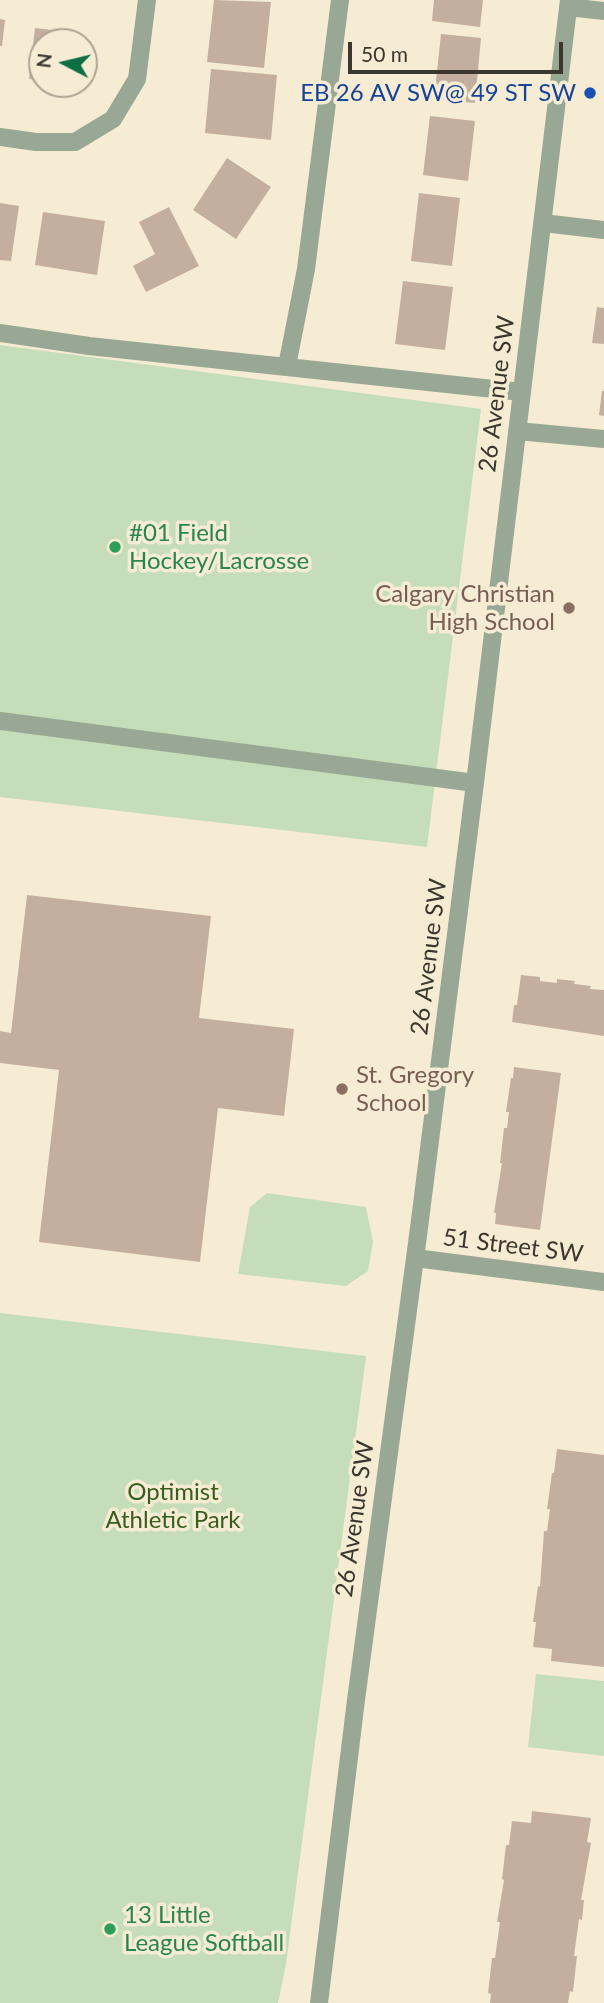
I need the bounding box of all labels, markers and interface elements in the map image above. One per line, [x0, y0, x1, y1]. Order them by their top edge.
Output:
north arrow [28, 28, 98, 98]
scale bar [352, 28, 567, 72]
text: 50 m [361, 41, 408, 66]
text: N [31, 52, 56, 69]
place label: EB 26 AV SW@ 49 ST SW [300, 79, 576, 107]
marker: EB 26 AV SW@ 49 ST SW [582, 85, 598, 101]
street label: 26 Avenue SW [473, 314, 521, 474]
place label: #01 Field Hockey/Lacrosse [129, 519, 309, 575]
marker: #01 Field Hockey/Lacrosse [107, 539, 123, 555]
place label: Calgary Christian High School [375, 580, 555, 636]
marker: Calgary Christian High School [561, 600, 577, 616]
street label: 26 Avenue SW [405, 877, 453, 1037]
place label: St. Gregory School [356, 1061, 474, 1117]
marker: St. Gregory School [334, 1081, 350, 1097]
street label: 51 Street SW [441, 1223, 585, 1269]
street label: 26 Avenue SW [330, 1439, 380, 1599]
park label: Optimist Athletic Park [105, 1478, 241, 1534]
place label: 13 Little League Softball [124, 1901, 284, 1957]
marker: 13 Little League Softball [102, 1921, 118, 1937]

